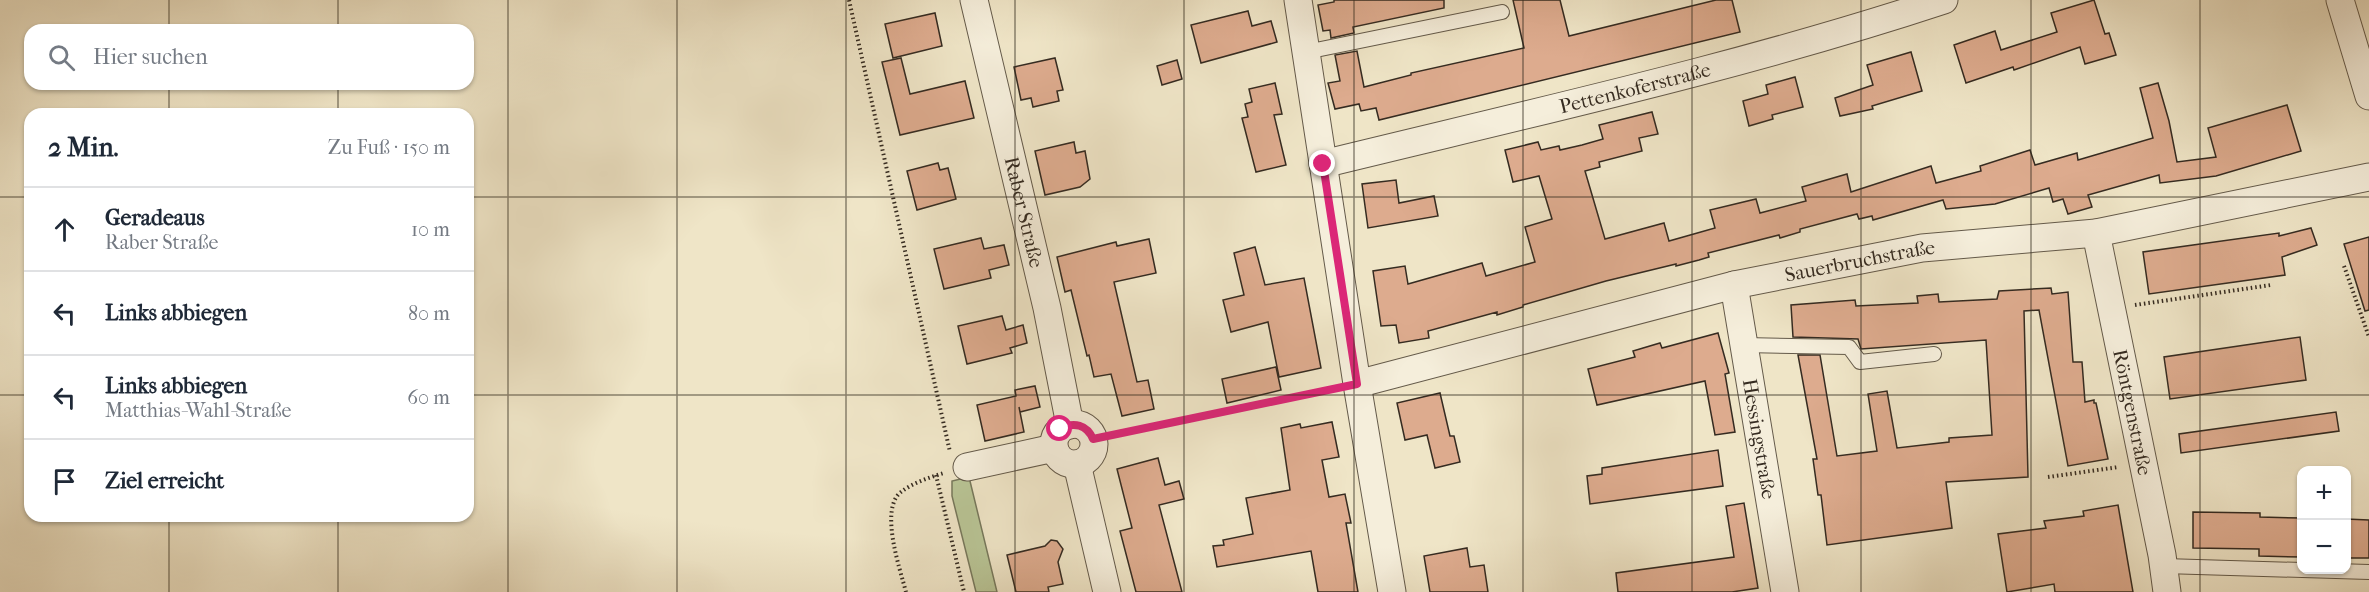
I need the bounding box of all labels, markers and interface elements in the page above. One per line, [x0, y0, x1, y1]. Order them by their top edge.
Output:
search box [24, 24, 474, 90]
icon: search [45, 41, 78, 74]
text: Hier suchen [93, 44, 208, 70]
street label: Pettenkoferstraße [1557, 58, 1713, 118]
text: 2 Min. [48, 132, 119, 163]
text: Zu Fuß · 150 m [328, 136, 450, 159]
route end [1309, 150, 1335, 176]
street label: Raber Straße [1000, 154, 1049, 270]
text: Geradeaus [105, 205, 205, 231]
icon: ahead [48, 213, 81, 246]
text: 10 m [411, 218, 450, 241]
text: Raber Straße [105, 231, 218, 254]
street label: Sauerbruchstraße [1783, 235, 1936, 286]
icon: left [48, 297, 81, 330]
text: Links abbiegen [105, 300, 247, 326]
text: 80 m [408, 302, 450, 325]
street label: Röntgenstraße [2109, 347, 2157, 478]
text: Links abbiegen [105, 373, 247, 399]
street label: Hessingstraße [1738, 377, 1781, 501]
icon: left [48, 381, 81, 414]
text: 60 m [407, 386, 450, 409]
text: Matthias-Wahl-Straße [105, 399, 291, 422]
route start [1046, 415, 1072, 441]
icon: arrive [48, 465, 81, 498]
map controls [2297, 466, 2351, 574]
button: + [2297, 466, 2351, 520]
text: Ziel erreicht [105, 468, 224, 494]
button: − [2297, 520, 2351, 574]

